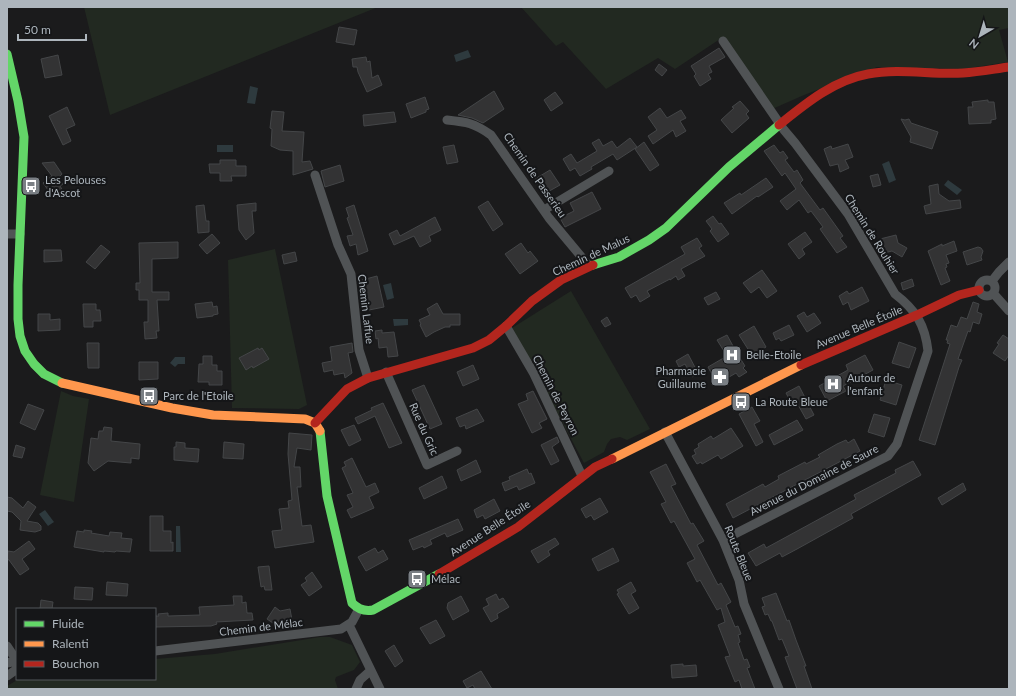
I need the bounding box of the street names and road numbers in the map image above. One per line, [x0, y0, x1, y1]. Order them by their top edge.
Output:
street label: Chemin de Passerieu [501, 130, 570, 220]
street label: Chemin de Rouhier [842, 191, 902, 276]
street label: Chemin de Malus [550, 231, 632, 278]
street label: Chemin Laffue [356, 273, 377, 345]
street label: Avenue Belle Étoile [813, 302, 904, 351]
street label: Chemin de Peyron [531, 352, 582, 437]
street label: Rue du Gric [407, 400, 442, 457]
street label: Avenue du Domaine de Saure [747, 441, 880, 518]
street label: Avenue Belle Étoile [447, 497, 533, 558]
street label: Route Bleue [722, 523, 757, 583]
street label: Chemin de Mélac [219, 615, 303, 638]

